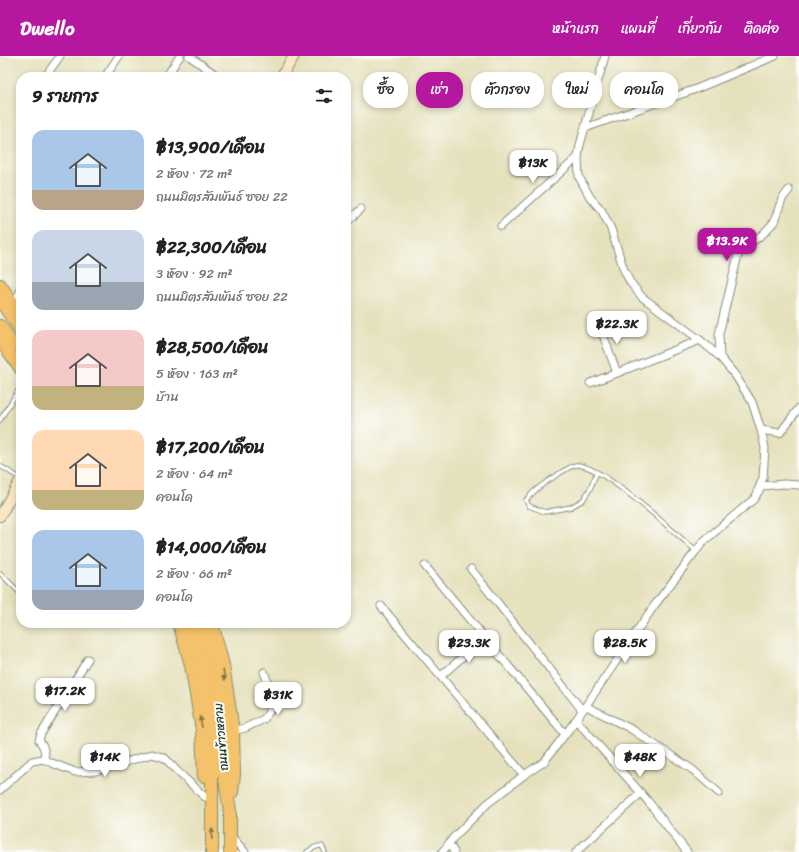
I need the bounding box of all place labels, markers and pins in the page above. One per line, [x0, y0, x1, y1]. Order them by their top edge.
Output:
pin: ฿13K [509, 150, 557, 184]
pin: ฿13.9K [694, 228, 760, 262]
pin: ฿22.3K [584, 311, 650, 345]
pin: ฿23.3K [436, 630, 502, 664]
pin: ฿28.5K [592, 630, 658, 664]
pin: ฿17.2K [32, 678, 98, 712]
pin: ฿31K [254, 682, 302, 716]
pin: ฿14K [81, 744, 129, 778]
pin: ฿48K [616, 744, 664, 778]

